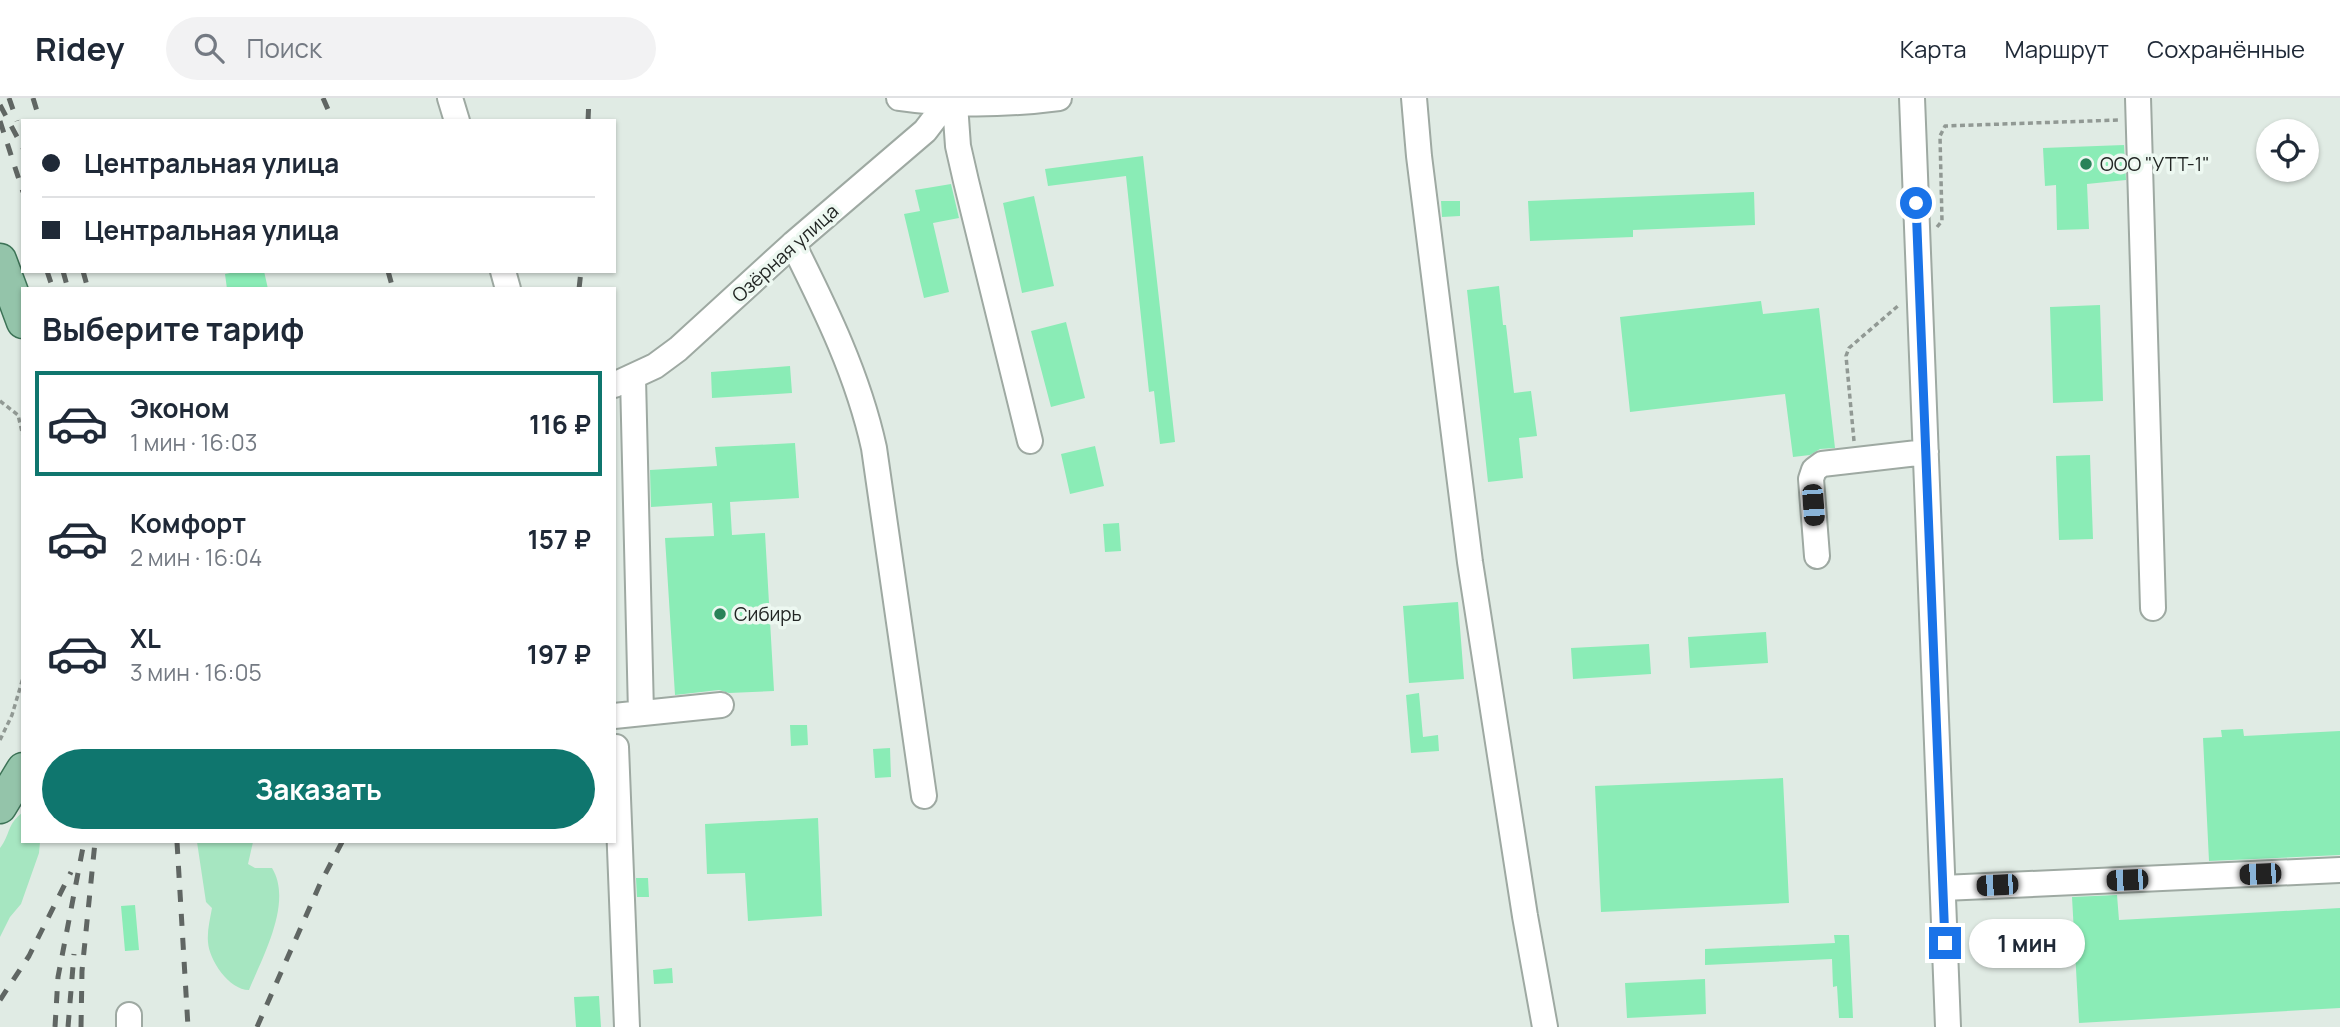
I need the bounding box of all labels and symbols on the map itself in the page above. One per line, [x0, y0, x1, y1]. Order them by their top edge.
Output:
place label: ООО "УТТ-1" [2100, 151, 2210, 177]
marker: ООО "УТТ-1" [2078, 156, 2094, 172]
route start [1900, 187, 1932, 219]
street label: Озёрная улица [726, 198, 844, 308]
car [1802, 483, 1825, 527]
place label: Сибирь [734, 601, 802, 627]
marker: Сибирь [712, 606, 728, 622]
car [2239, 863, 2282, 885]
car [2106, 869, 2149, 891]
car [1976, 873, 2019, 897]
callout: 1 мин [1969, 918, 2085, 968]
route end [1929, 927, 1961, 959]

